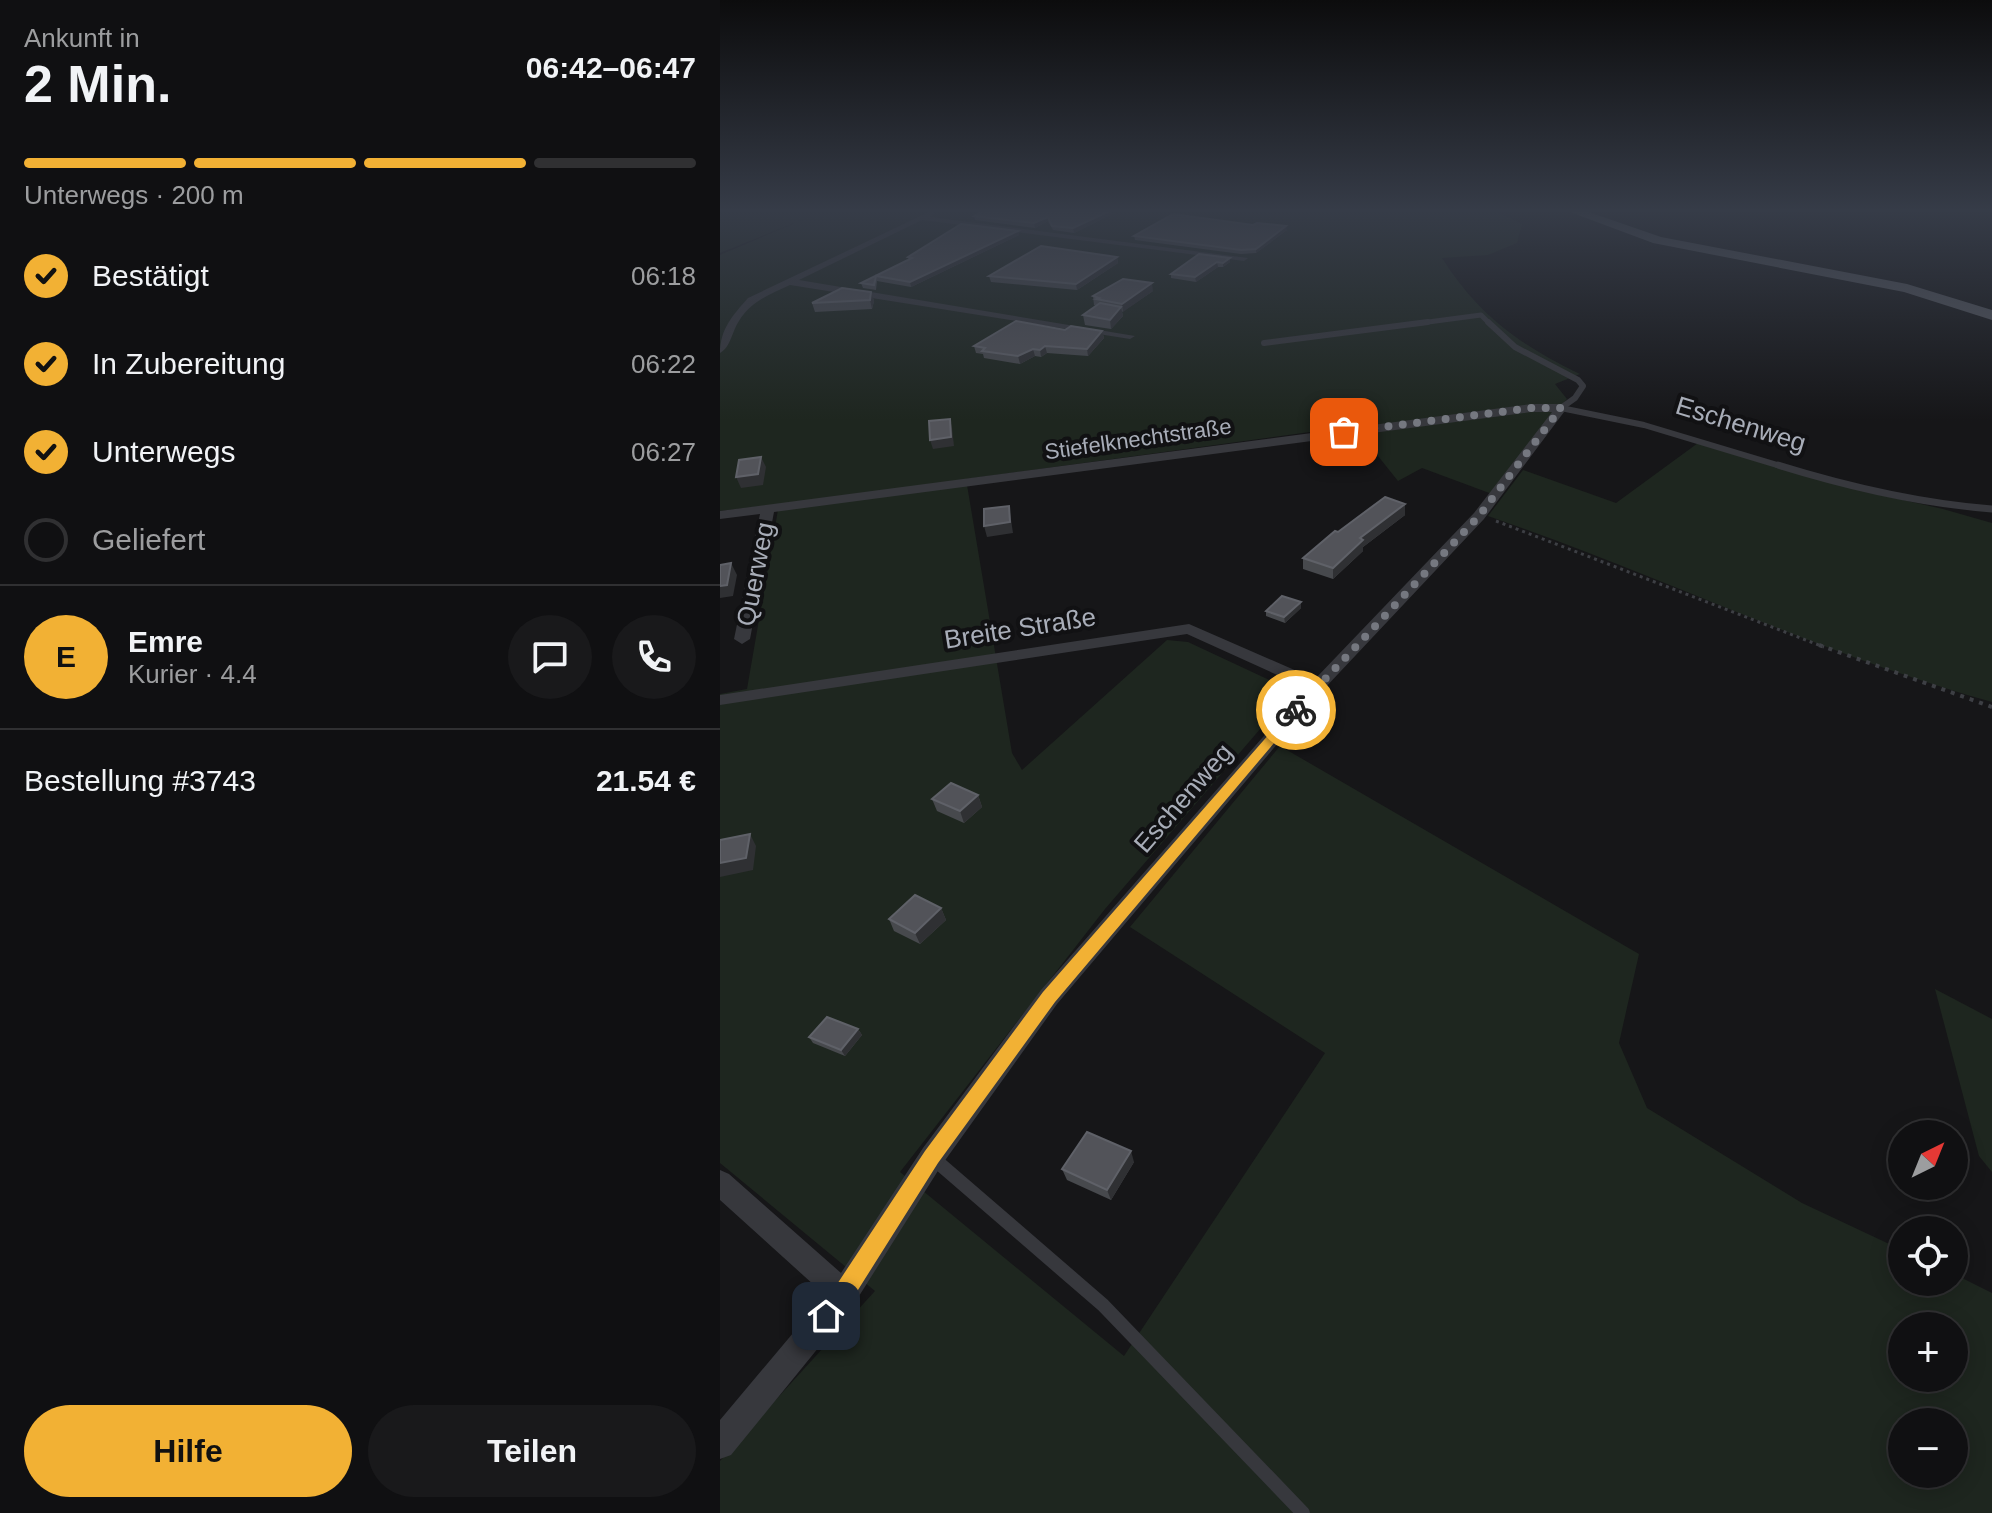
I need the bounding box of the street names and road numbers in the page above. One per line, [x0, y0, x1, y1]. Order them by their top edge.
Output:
street label: Eschenweg [1672, 390, 1810, 458]
street label: Stiefelknechtstraße [1043, 414, 1233, 464]
street label: Querweg [730, 519, 780, 629]
street label: Breite Straße [942, 601, 1098, 655]
street label: Eschenweg [1128, 737, 1238, 859]

